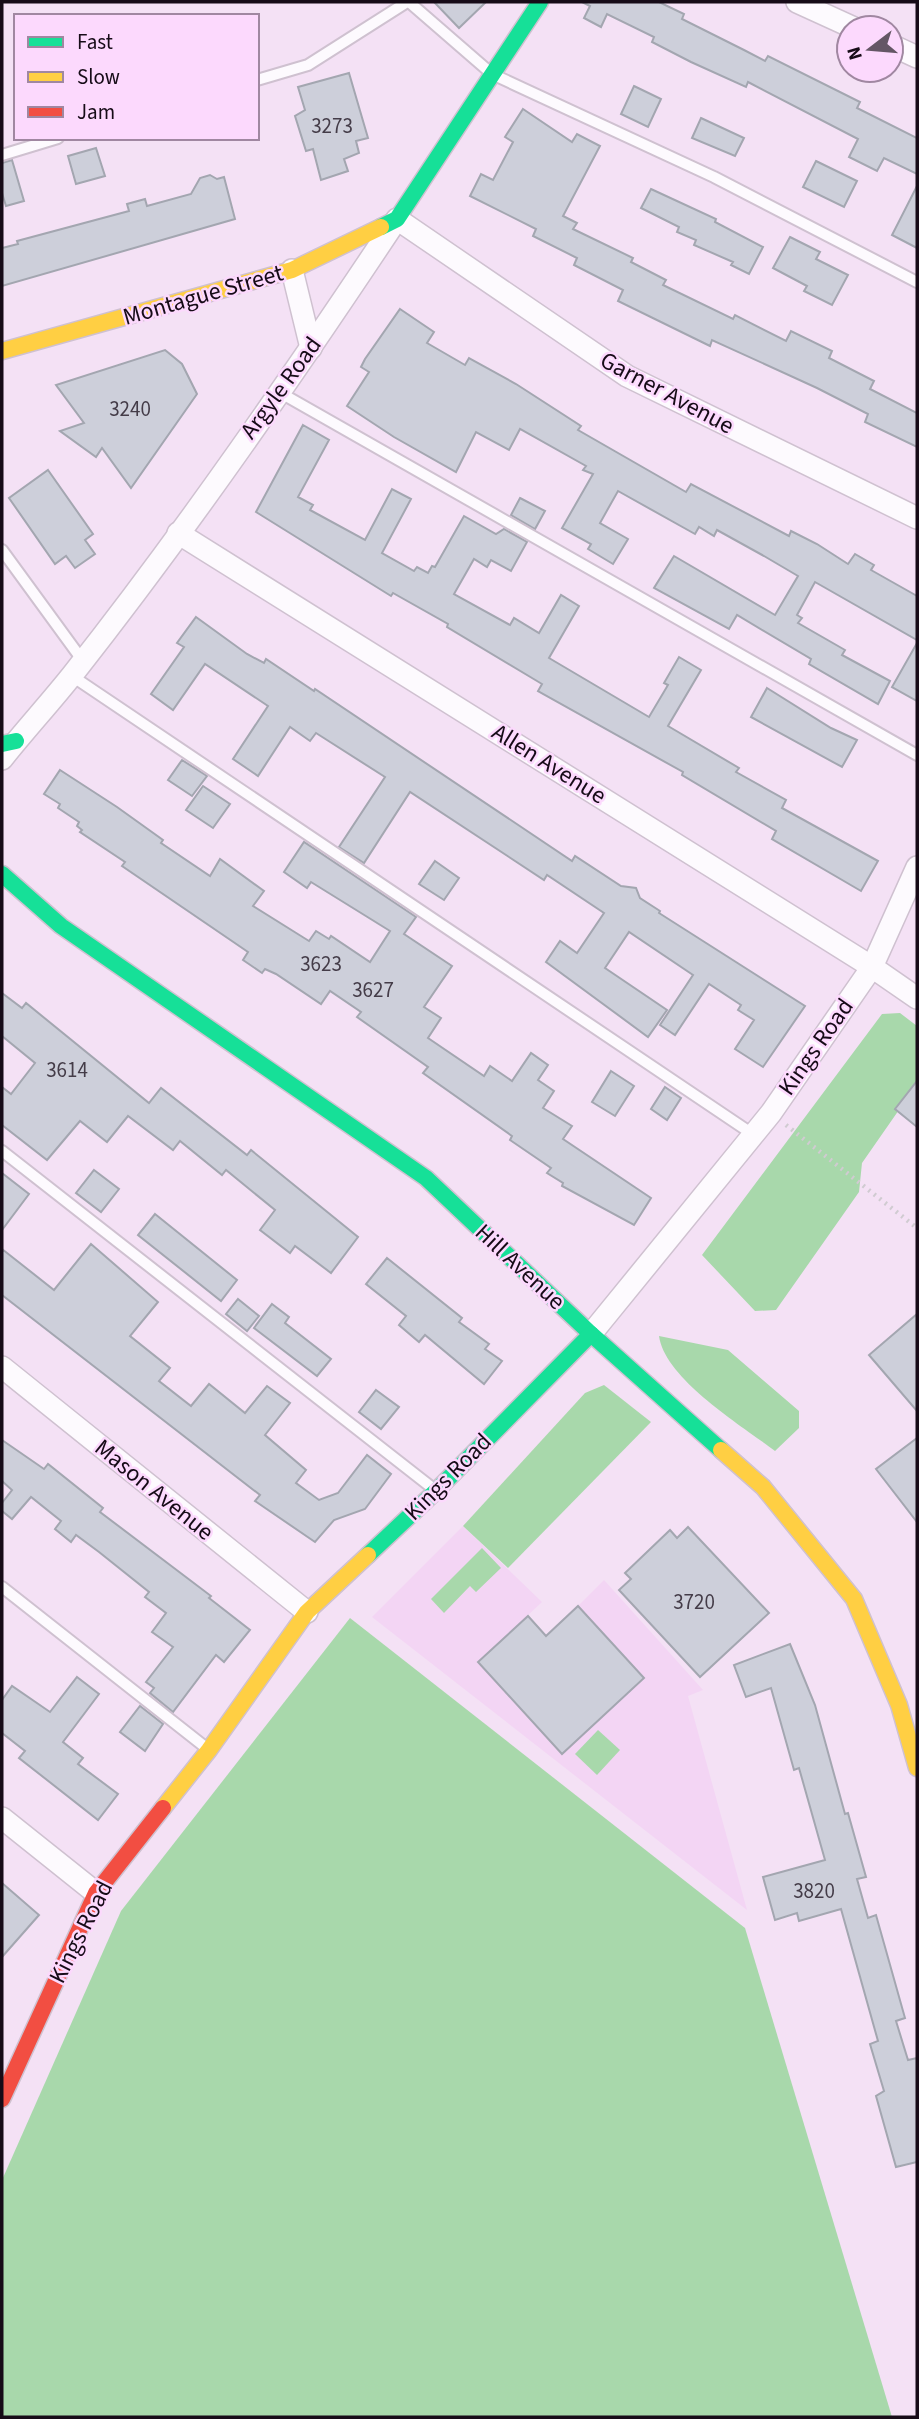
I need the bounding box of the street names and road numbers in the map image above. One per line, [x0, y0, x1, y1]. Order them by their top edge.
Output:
street label: Montague Street [119, 255, 287, 335]
street label: Argyle Road [232, 330, 330, 446]
street label: Garner Avenue [594, 343, 740, 443]
street label: Allen Avenue [485, 715, 613, 813]
street label: Kings Road [770, 991, 862, 1103]
street label: Hill Avenue [467, 1216, 573, 1318]
street label: Kings Road [396, 1425, 500, 1529]
street label: Mason Avenue [87, 1431, 221, 1549]
street label: Kings Road [40, 1874, 122, 1990]

